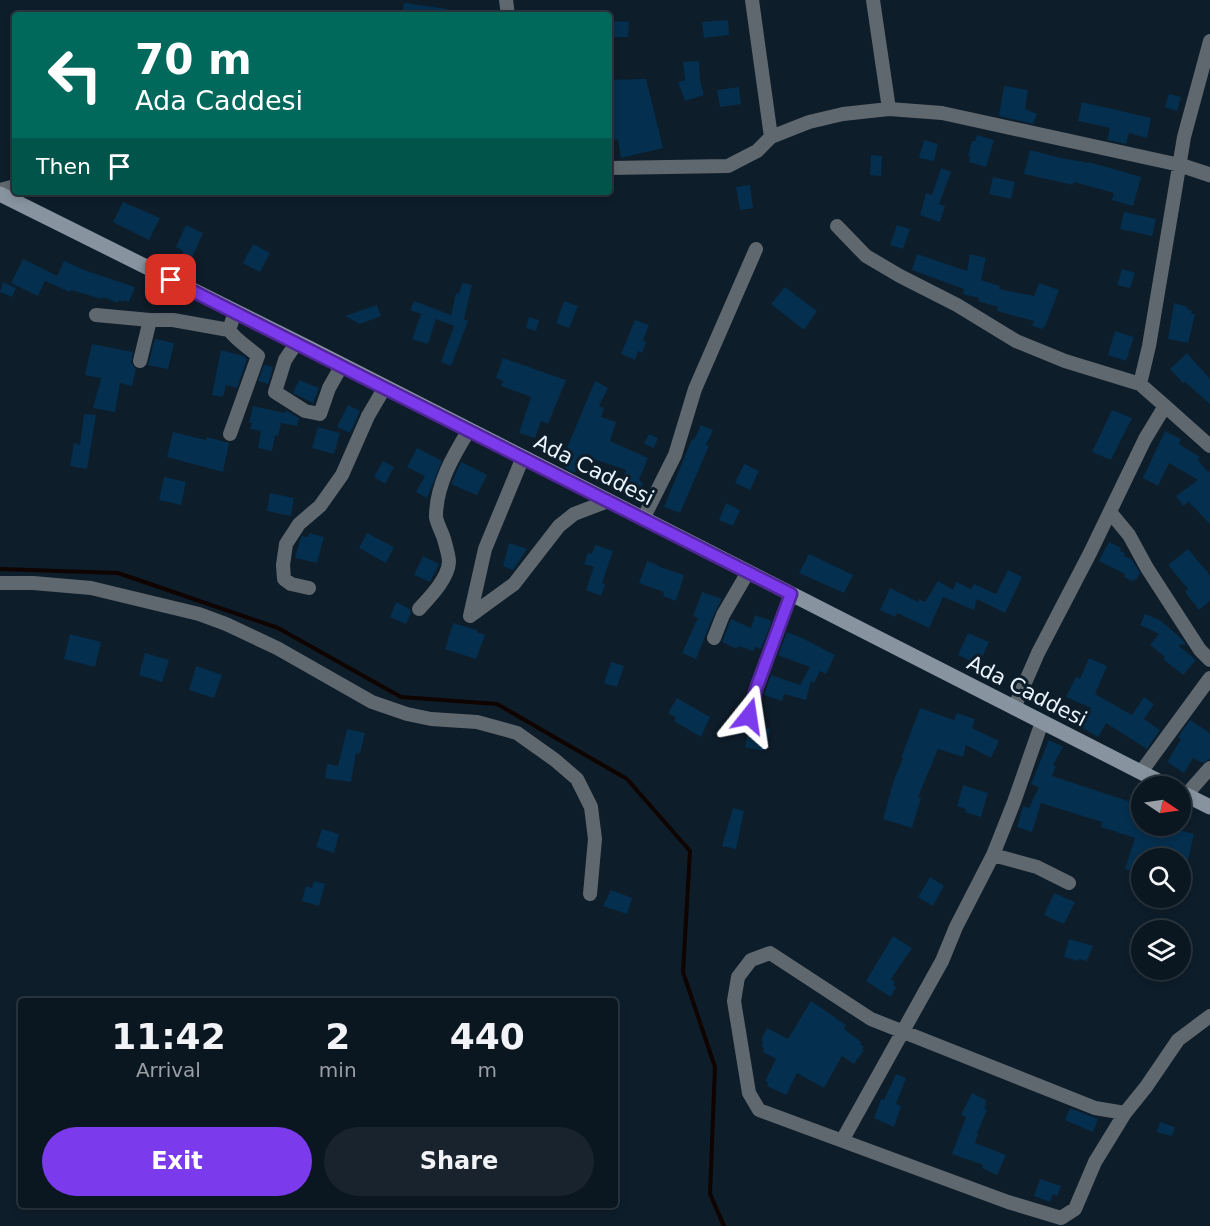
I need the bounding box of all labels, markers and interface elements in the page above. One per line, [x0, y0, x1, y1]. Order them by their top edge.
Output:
text: 70 m [135, 35, 252, 84]
icon: left [36, 36, 114, 114]
text: Ada Caddesi [135, 85, 303, 116]
icon: arrive [103, 150, 136, 183]
text: Then [36, 154, 91, 179]
pin [145, 254, 196, 305]
icon: arrive [154, 263, 187, 296]
street label: Ada Caddesi [530, 430, 658, 510]
street label: Ada Caddesi [963, 651, 1091, 731]
position arrow [717, 684, 781, 748]
north arrow [1131, 776, 1191, 836]
map controls [1131, 776, 1191, 980]
button: search [1131, 848, 1191, 908]
button: layers [1131, 920, 1191, 980]
text: 11:42 [111, 1016, 226, 1057]
text: 2 [325, 1016, 350, 1057]
text: 440 [450, 1016, 525, 1057]
text: Arrival [136, 1058, 201, 1082]
text: min [319, 1058, 357, 1082]
text: m [478, 1058, 497, 1082]
button: Exit [42, 1127, 312, 1196]
button: Share [324, 1127, 594, 1196]

